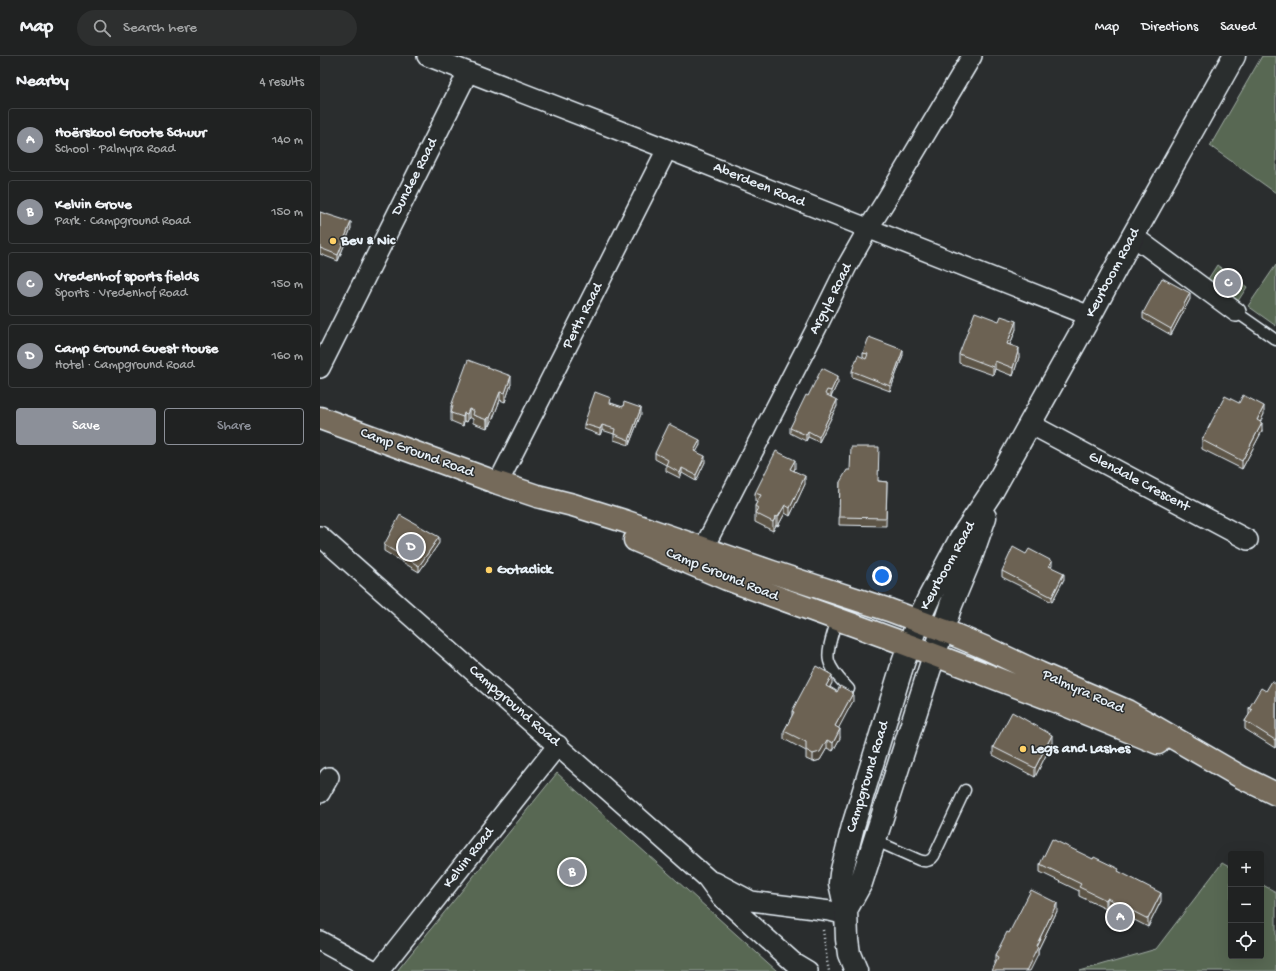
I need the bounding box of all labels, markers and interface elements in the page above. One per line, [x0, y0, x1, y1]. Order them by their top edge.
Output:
search box [77, 10, 357, 46]
text: Map [20, 16, 53, 39]
icon: search [91, 17, 113, 39]
text: Search here [123, 19, 197, 37]
text: Map [1095, 19, 1119, 36]
text: Directions [1141, 19, 1198, 36]
text: Saved [1220, 19, 1256, 36]
text: Nearby [16, 72, 69, 92]
text: 4 results [260, 75, 304, 90]
text: Hoërskool Groote Schuur [55, 124, 206, 142]
text: A [26, 133, 34, 148]
text: 140 m [272, 133, 303, 148]
street label: Dundee Road [387, 134, 443, 220]
text: School · Palmyra Road [55, 142, 175, 157]
street label: Aberdeen Road [710, 158, 809, 212]
text: Kelvin Grove [55, 196, 132, 214]
text: B [27, 205, 33, 220]
text: 150 m [271, 205, 303, 220]
text: Park · Campground Road [55, 214, 190, 229]
street label: Keurboom Road [1082, 224, 1145, 321]
place label: Bev & Nic [340, 232, 396, 250]
marker: Bev & Nic [328, 236, 338, 246]
street label: Argyle Road [805, 259, 857, 338]
text: Vredenhof sports fields [55, 268, 198, 286]
pin: C [1215, 268, 1241, 298]
text: C [26, 277, 34, 292]
text: 150 m [271, 277, 303, 292]
street label: Perth Road [558, 279, 608, 353]
text: Sports · Vredenhof Road [55, 286, 187, 301]
text: Camp Ground Guest House [55, 340, 218, 358]
text: D [26, 349, 34, 364]
text: 160 m [271, 349, 303, 364]
text: Hotel · Campground Road [55, 358, 194, 373]
button: Save [16, 408, 156, 445]
button: Share [164, 408, 304, 445]
street label: Camp Ground Road [358, 424, 478, 482]
street label: Glendale Crescent [1085, 448, 1194, 517]
street label: Keurboom Road [916, 517, 980, 614]
pin: D [398, 532, 424, 562]
street label: Camp Ground Road [663, 544, 782, 606]
place label: Gotaclick [497, 561, 554, 579]
marker: Gotaclick [484, 565, 494, 575]
your location [872, 566, 892, 586]
street label: Campground Road [465, 661, 564, 751]
street label: Palmyra Road [1038, 665, 1128, 719]
street label: Campground Road [843, 718, 894, 835]
place label: Legs and Lashes [1031, 740, 1132, 758]
marker: Legs and Lashes [1018, 744, 1028, 754]
street label: Kelvin Road [440, 823, 499, 892]
map controls [1228, 851, 1264, 959]
button: + [1228, 851, 1264, 887]
pin: B [559, 857, 585, 887]
button: − [1228, 887, 1264, 923]
pin: A [1107, 902, 1133, 932]
button: locate [1228, 923, 1264, 959]

